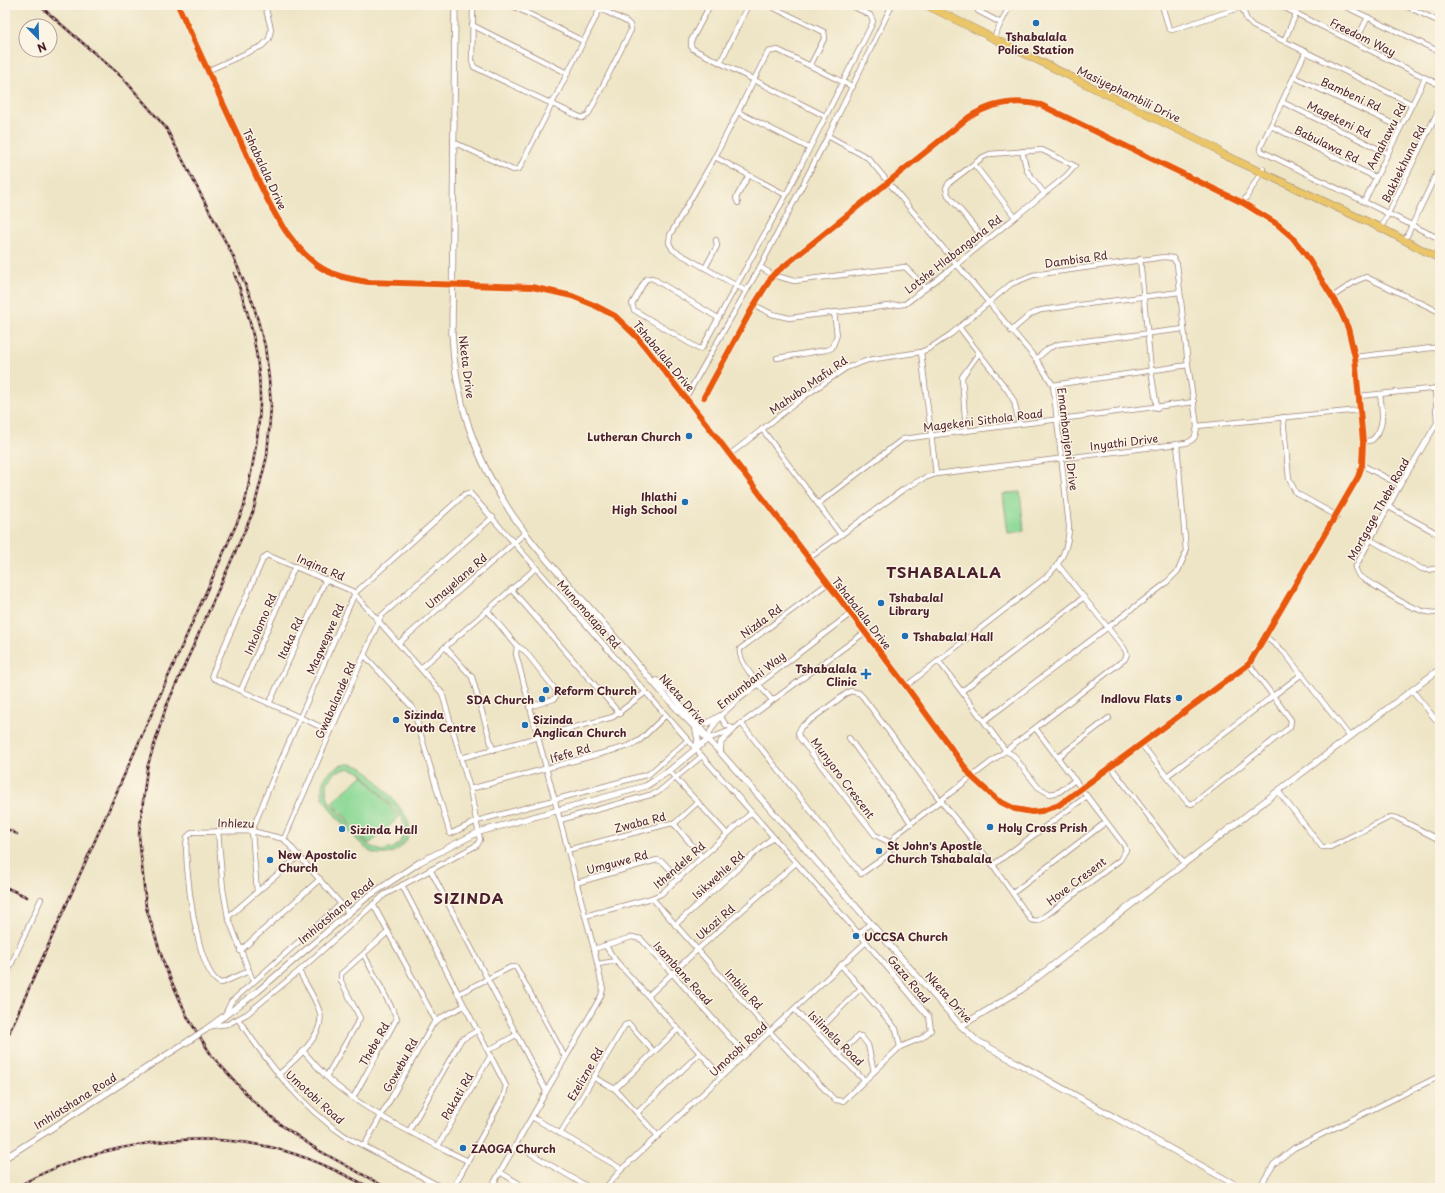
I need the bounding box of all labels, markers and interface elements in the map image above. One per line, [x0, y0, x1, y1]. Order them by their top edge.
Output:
street label: Freedom Way [1327, 14, 1399, 60]
north arrow [18, 18, 58, 58]
marker: Tshabalala Police Station [1031, 18, 1041, 28]
place label: Tshabalala Police Station [998, 28, 1074, 58]
text: N [35, 38, 49, 57]
street label: Masiyephambili Drive [1074, 61, 1184, 127]
street label: Bambeni Rd [1318, 73, 1384, 115]
street label: Magekeni Rd [1304, 96, 1374, 142]
street label: Amahawu Rd [1362, 100, 1410, 172]
street label: Babulawa Rd [1292, 121, 1362, 167]
street label: Bakhekhuna Rd [1377, 122, 1429, 206]
street label: Tshabalala Drive [239, 125, 291, 213]
street label: Lotshe Hlabangana Rd [901, 210, 1006, 297]
street label: Dambisa Rd [1043, 246, 1109, 272]
street label: Tshabalala Drive [629, 317, 699, 395]
street label: Nketa Drive [455, 334, 479, 400]
street label: Mahubo Mafu Rd [766, 352, 851, 418]
street label: Emambanjeni Drive [1053, 386, 1083, 492]
street label: Magekeni Sithola Road [922, 404, 1044, 436]
place label: Lutheran Church [587, 428, 681, 445]
street label: Inyathi Drive [1089, 429, 1159, 455]
marker: Lutheran Church [684, 431, 694, 441]
street label: Mortgage Thebe Road [1343, 454, 1413, 564]
place label: Ihlathi High School [612, 488, 678, 518]
marker: Ihlathi High School [680, 497, 690, 507]
street label: Inqina Rd [294, 549, 348, 585]
street label: Umayelane Rd [421, 549, 491, 613]
district label: TSHABALALA [886, 560, 1002, 583]
street label: Tshabalala Drive [828, 573, 896, 653]
street label: Munomotapa Rd [553, 576, 625, 652]
place label: Tshabalal Library [889, 589, 943, 619]
street label: Inkolomo Rd [239, 590, 281, 657]
marker: Tshabalal Library [876, 598, 886, 608]
street label: Nizda Rd [737, 600, 786, 642]
street label: Magwegwe Rd [302, 601, 348, 677]
street label: Itaka Rd [273, 614, 307, 662]
place label: Tshabalal Hall [913, 628, 993, 645]
marker: Tshabalal Hall [900, 631, 910, 641]
street label: Entumbani Way [713, 647, 789, 713]
street label: Gwabalande Rd [310, 658, 360, 741]
place label: Tshabalala Clinic [795, 660, 857, 690]
marker: Tshabalala Clinic [860, 668, 872, 680]
street label: Nketa Drive [655, 670, 711, 728]
place label: Reform Church [554, 682, 637, 699]
marker: Reform Church [541, 685, 551, 695]
place label: Indlovu Flats [1101, 690, 1172, 707]
place label: SDA Church [466, 691, 534, 708]
marker: Indlovu Flats [1174, 693, 1184, 703]
marker: SDA Church [537, 694, 547, 704]
place label: Sizinda Youth Centre [404, 706, 476, 736]
place label: Sizinda Anglican Church [533, 711, 627, 741]
marker: Sizinda Youth Centre [391, 715, 401, 725]
marker: Sizinda Anglican Church [520, 720, 530, 730]
street label: Munyoro Crescent [807, 734, 879, 822]
street label: Ifefe Rd [548, 739, 592, 767]
street label: Zwaba Rd [612, 807, 668, 837]
street label: Inhlezu [217, 814, 255, 832]
place label: Holy Cross Prish [998, 819, 1088, 836]
place label: Sizinda Hall [350, 821, 417, 838]
marker: Holy Cross Prish [985, 822, 995, 832]
marker: Sizinda Hall [337, 824, 347, 834]
street label: Ithendele Rd [649, 837, 709, 892]
place label: St John's Apostle Church Tshabalala [887, 837, 993, 867]
place label: New Apostolic Church [278, 846, 357, 876]
street label: Umguwe Rd [584, 846, 650, 878]
marker: St John's Apostle Church Tshabalala [874, 846, 884, 856]
street label: Isikwehle Rd [688, 847, 748, 903]
street label: Hove Cresent [1043, 853, 1110, 909]
marker: New Apostolic Church [265, 855, 275, 865]
street label: Imhlotshana Road [294, 874, 378, 948]
district label: SIZINDA [434, 886, 504, 909]
street label: Ukozi Rd [692, 900, 738, 944]
place label: UCCSA Church [864, 928, 948, 945]
marker: UCCSA Church [851, 931, 861, 941]
street label: Isambane Road [650, 937, 716, 1009]
street label: Gaza Road [884, 951, 934, 1007]
street label: Imbila Rd [721, 965, 767, 1013]
street label: Nketa Drive [921, 968, 977, 1026]
street label: Isilimela Road [804, 1006, 868, 1070]
street label: Umotobi Road [705, 1018, 771, 1080]
street label: Thebe Rd [355, 1019, 394, 1069]
street label: Gowebu Rd [378, 1035, 422, 1095]
street label: Ezelizne Rd [563, 1044, 607, 1104]
street label: Umotobi Road [282, 1066, 348, 1128]
street label: Imhlotshana Road [30, 1069, 120, 1133]
street label: Pakati Rd [437, 1069, 477, 1123]
place label: ZAOGA Church [471, 1140, 556, 1157]
marker: ZAOGA Church [458, 1143, 468, 1153]

